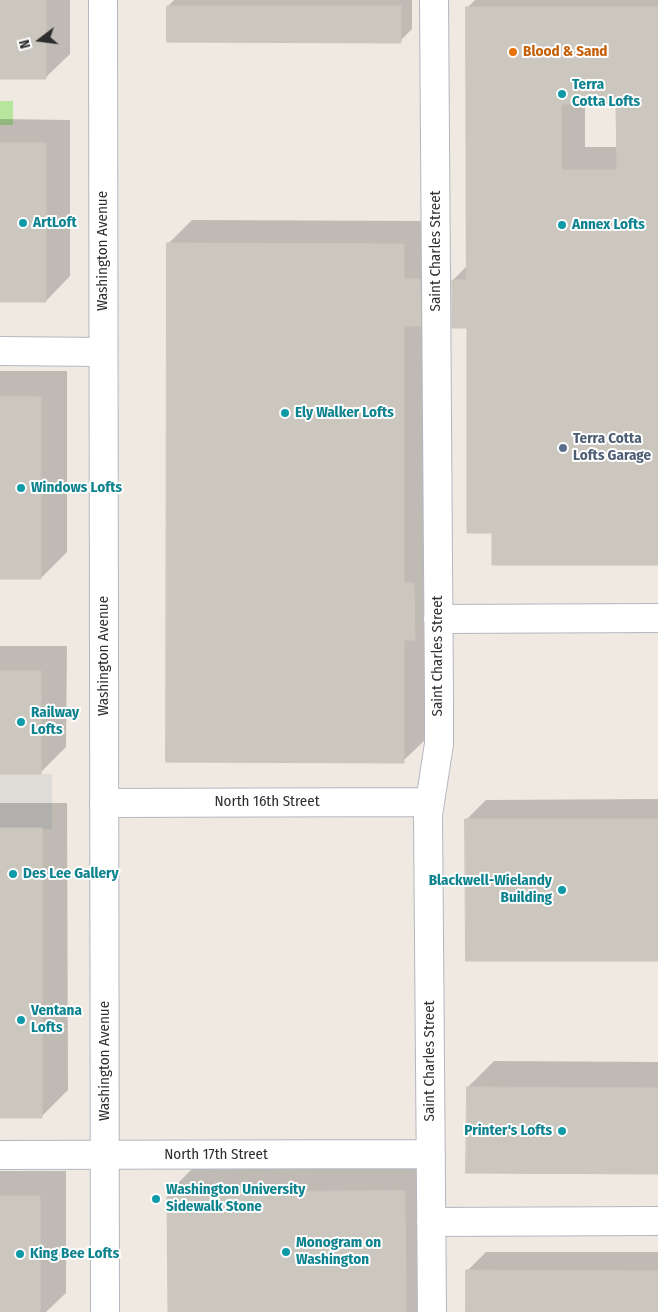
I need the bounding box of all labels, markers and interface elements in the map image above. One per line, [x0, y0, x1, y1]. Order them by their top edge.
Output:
north arrow [15, 15, 65, 65]
text: N [16, 38, 34, 50]
place label: Blood & Sand [523, 43, 607, 61]
marker: Blood & Sand [507, 46, 519, 58]
place label: Terra Cotta Lofts [572, 76, 640, 111]
marker: Terra Cotta Lofts [556, 88, 568, 100]
street label: Washington Avenue [94, 191, 112, 311]
street label: Saint Charles Street [427, 191, 445, 311]
place label: ArtLoft [33, 214, 77, 232]
place label: Annex Lofts [572, 216, 645, 234]
marker: ArtLoft [17, 217, 29, 229]
marker: Annex Lofts [556, 219, 568, 231]
place label: Ely Walker Lofts [295, 404, 394, 422]
marker: Ely Walker Lofts [279, 407, 291, 419]
place label: Terra Cotta Lofts Garage [573, 430, 651, 465]
marker: Terra Cotta Lofts Garage [557, 442, 569, 454]
place label: Windows Lofts [31, 479, 122, 497]
marker: Windows Lofts [15, 482, 27, 494]
street label: Washington Avenue [95, 596, 113, 716]
street label: Saint Charles Street [429, 596, 447, 716]
place label: Railway Lofts [31, 704, 79, 739]
marker: Railway Lofts [15, 716, 27, 728]
street label: North 16th Street [214, 793, 320, 811]
place label: Des Lee Gallery [23, 865, 119, 883]
marker: Des Lee Gallery [7, 868, 19, 880]
place label: Blackwell-Wielandy Building [429, 872, 552, 907]
marker: Blackwell-Wielandy Building [556, 884, 568, 896]
street label: Washington Avenue [96, 1001, 114, 1121]
street label: Saint Charles Street [421, 1001, 439, 1121]
place label: Ventana Lofts [31, 1002, 82, 1037]
marker: Ventana Lofts [15, 1014, 27, 1026]
place label: Printer's Lofts [464, 1122, 552, 1140]
marker: Printer's Lofts [556, 1125, 568, 1137]
street label: North 17th Street [164, 1146, 268, 1164]
place label: Washington University Sidewalk Stone [166, 1181, 305, 1216]
marker: Washington University Sidewalk Stone [150, 1193, 162, 1205]
place label: Monogram on Washington [296, 1234, 381, 1269]
place label: King Bee Lofts [30, 1245, 119, 1263]
marker: Monogram on Washington [280, 1246, 292, 1258]
marker: King Bee Lofts [14, 1248, 26, 1260]

